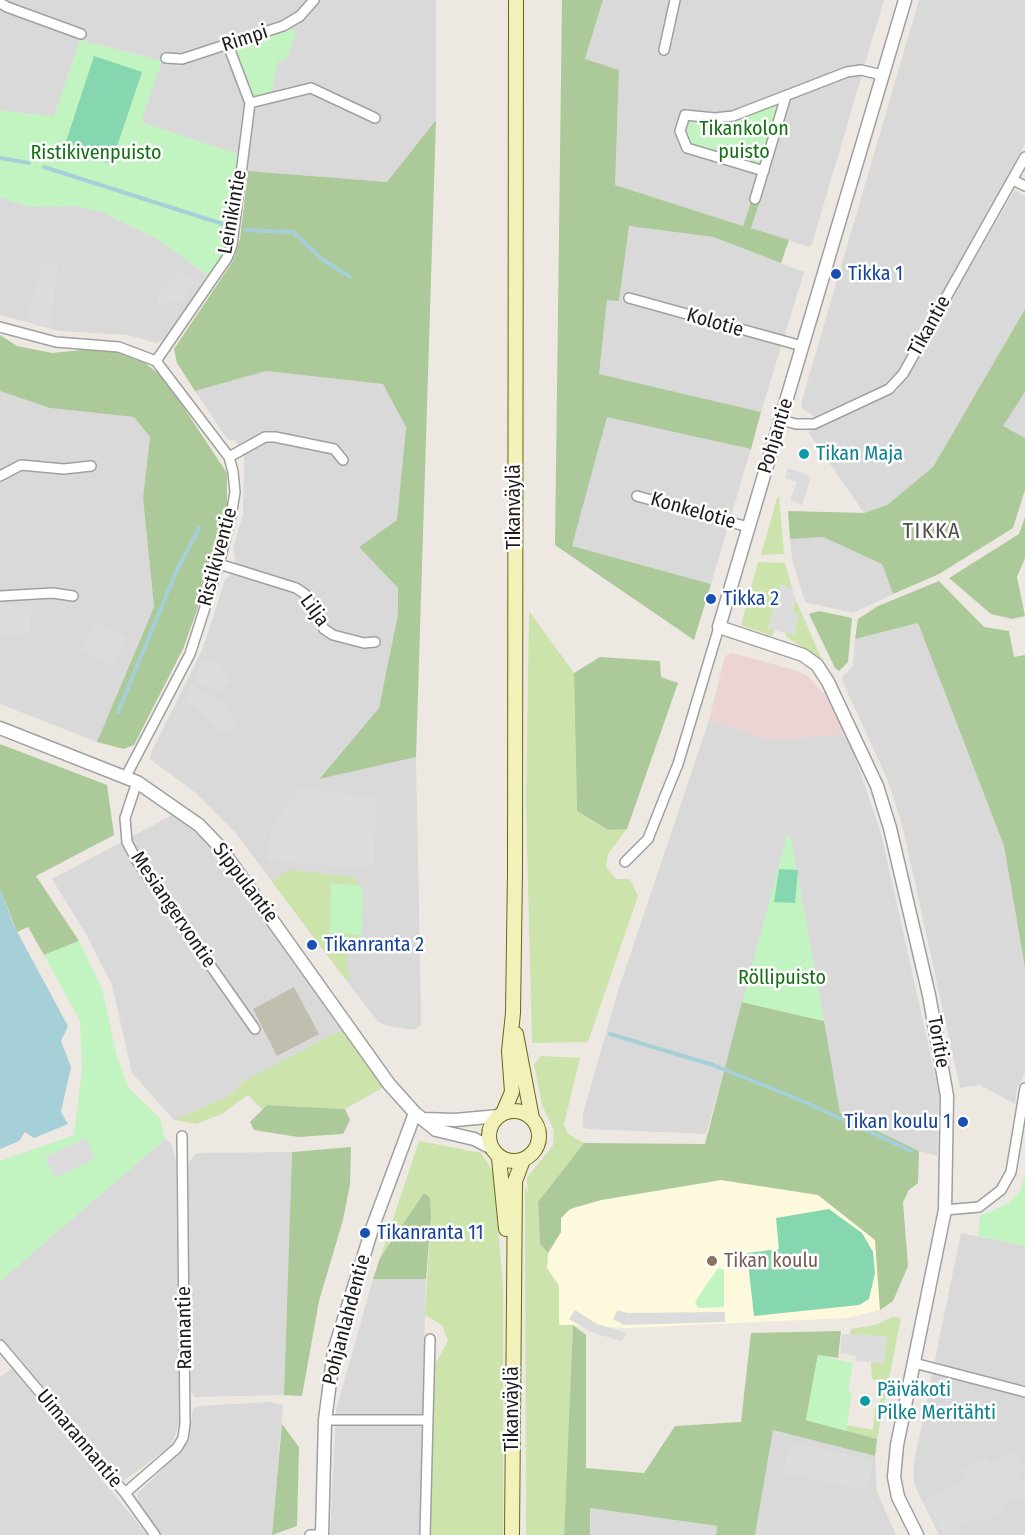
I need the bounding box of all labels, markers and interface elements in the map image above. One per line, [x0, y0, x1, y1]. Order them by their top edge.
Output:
street label: Rimpi [219, 20, 271, 58]
park label: Tikankolon puisto [699, 117, 789, 164]
park label: Ristikivenpuisto [30, 141, 162, 165]
street label: Leinikintie [214, 168, 252, 256]
place label: Tikka 1 [848, 262, 903, 286]
marker: Tikka 1 [829, 267, 843, 281]
street label: Tikantie [904, 292, 956, 360]
street label: Kolotie [684, 303, 746, 343]
street label: Pohjantie [753, 395, 799, 477]
place label: Tikan Maja [816, 442, 903, 466]
marker: Tikan Maja [797, 447, 811, 461]
street label: Tikanväylä [502, 464, 526, 550]
street label: Konkelotie [648, 487, 738, 535]
street label: Ristikiventie [193, 505, 243, 609]
district label: TIKKA [903, 519, 961, 545]
place label: Tikka 2 [723, 587, 779, 611]
street label: Lilja [294, 590, 334, 632]
marker: Tikka 2 [704, 592, 718, 606]
street label: Sippulantie [207, 838, 283, 928]
street label: Mesiangervontie [125, 847, 221, 973]
place label: Tikanranta 2 [324, 933, 424, 957]
marker: Tikanranta 2 [305, 938, 319, 952]
park label: Röllipuisto [738, 966, 826, 990]
street label: Toritie [922, 1014, 954, 1070]
place label: Tikan koulu 1 [844, 1110, 951, 1134]
marker: Tikan koulu 1 [956, 1115, 970, 1129]
place label: Tikanranta 11 [377, 1221, 484, 1245]
marker: Tikanranta 11 [358, 1226, 372, 1240]
place label: Tikan koulu [724, 1249, 818, 1273]
street label: Pohjanlahdentie [318, 1252, 376, 1388]
marker: Tikan koulu [705, 1254, 719, 1268]
street label: Rannantie [172, 1286, 198, 1370]
street label: Tikanväylä [500, 1366, 524, 1452]
place label: Päiväkoti Pilke Meritähti [877, 1378, 996, 1425]
street label: Uimarannantie [31, 1385, 127, 1493]
marker: Päiväkoti Pilke Meritähti [858, 1394, 872, 1408]

